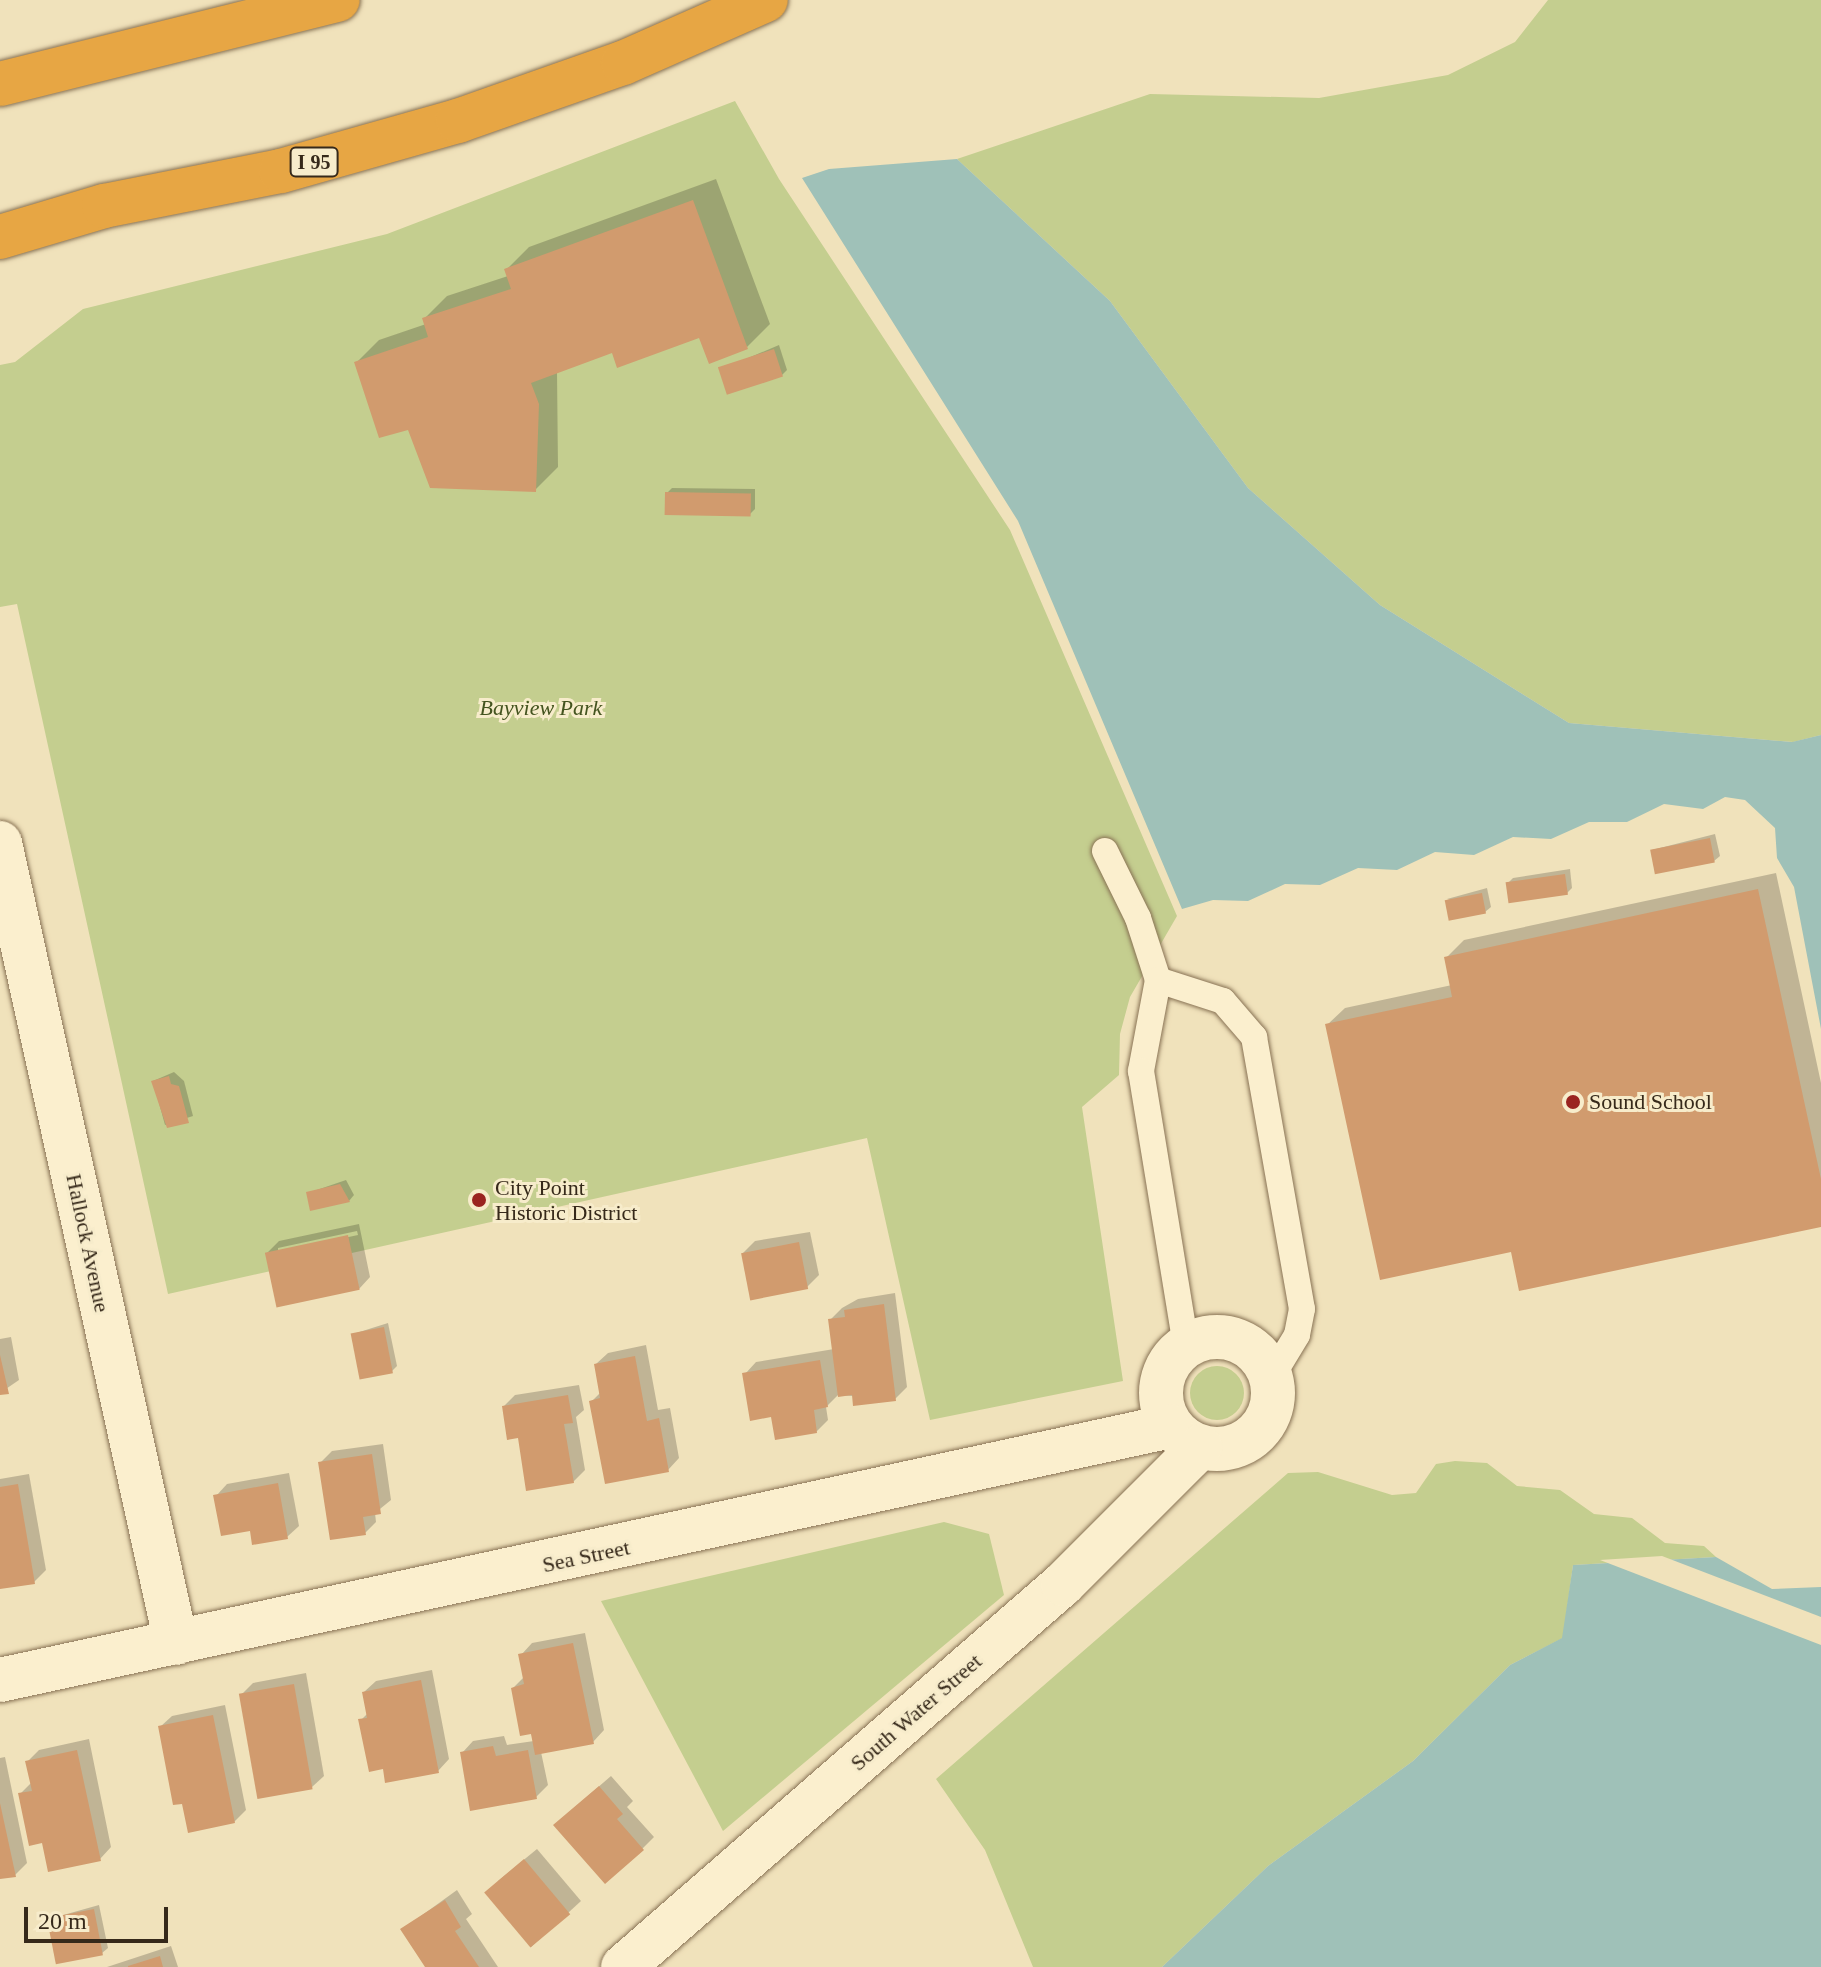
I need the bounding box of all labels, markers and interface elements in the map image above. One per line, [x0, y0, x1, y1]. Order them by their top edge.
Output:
road number: I 95 [288, 146, 340, 178]
park label: Bayview Park [480, 695, 602, 721]
place label: Sound School [1589, 1089, 1712, 1115]
marker: Sound School [1564, 1093, 1582, 1111]
street label: Hallock Avenue [60, 1171, 116, 1315]
place label: City Point Historic District [495, 1174, 637, 1226]
marker: City Point Historic District [470, 1191, 488, 1209]
street label: Sea Street [540, 1534, 632, 1578]
street label: South Water Street [845, 1648, 987, 1776]
scale bar [28, 1891, 172, 1941]
text: 20 m [38, 1908, 87, 1934]

